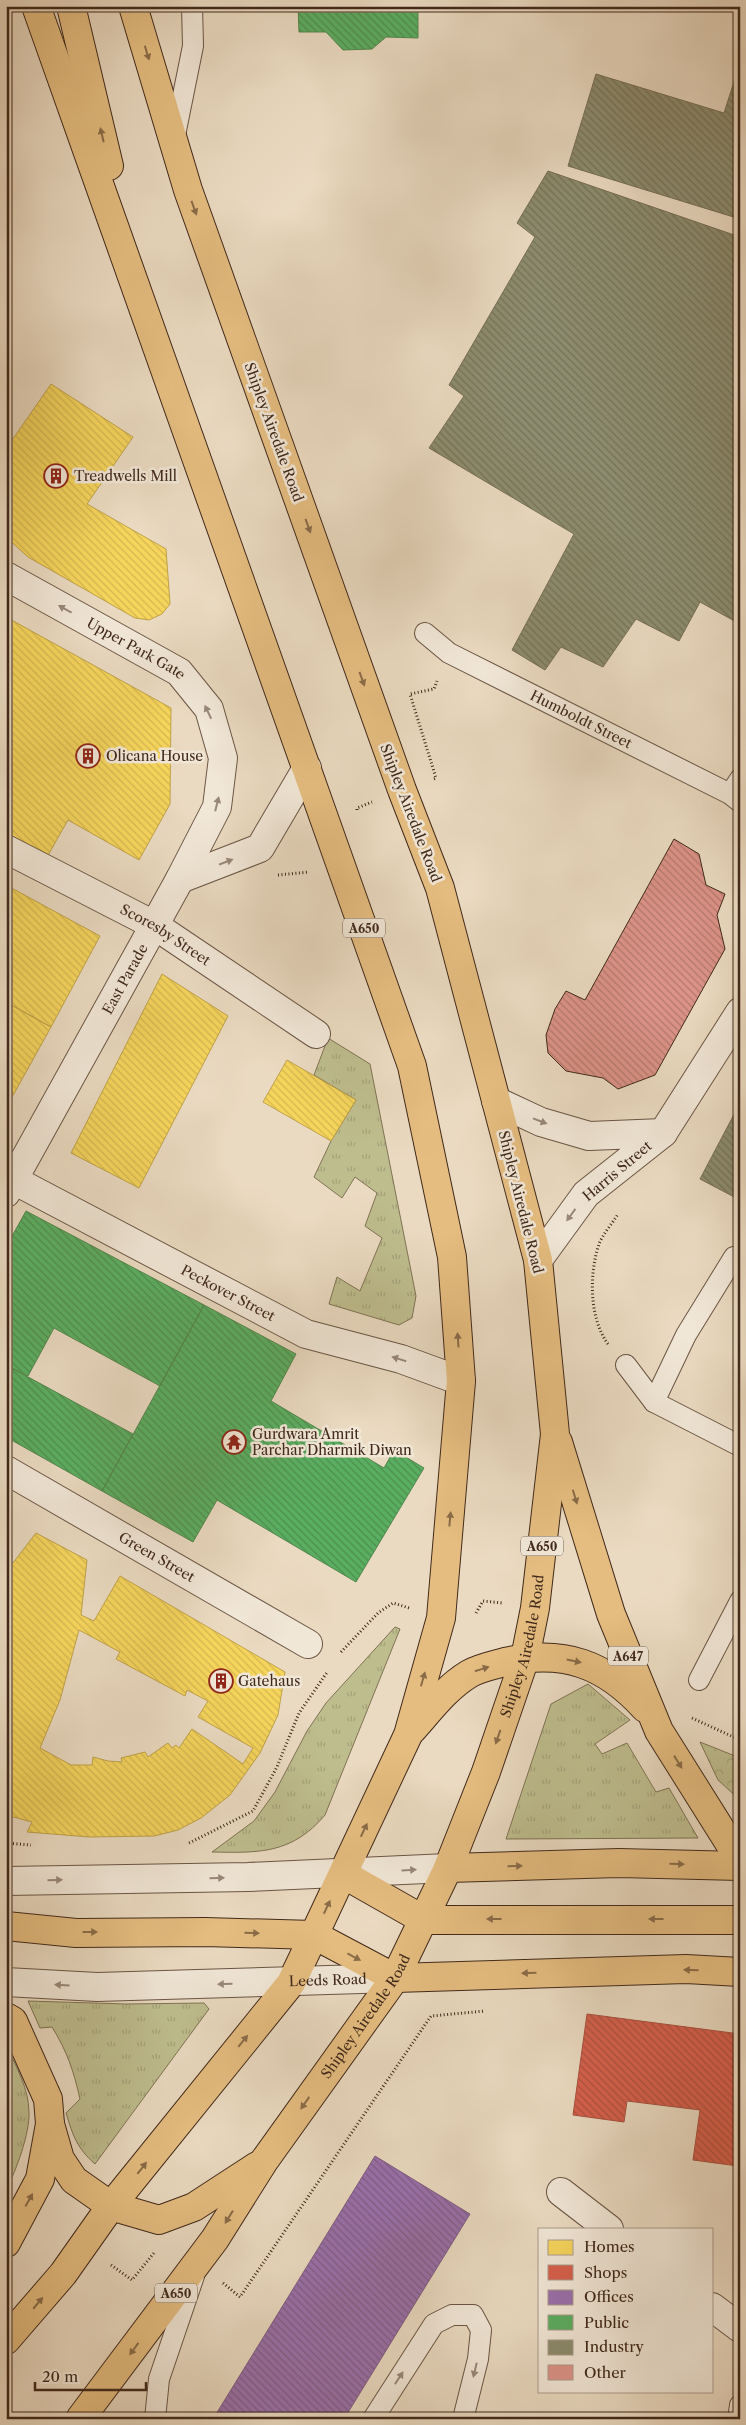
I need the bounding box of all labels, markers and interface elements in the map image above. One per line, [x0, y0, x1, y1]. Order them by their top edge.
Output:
one-way arrow [143, 46, 151, 61]
one-way arrow [98, 128, 106, 143]
one-way arrow [191, 201, 198, 216]
street label: Shipley Airedale Road [240, 360, 308, 504]
building icon: Treadwells Mill [43, 463, 69, 489]
place label: Treadwells Mill [74, 467, 177, 485]
one-way arrow [305, 519, 312, 534]
one-way arrow [59, 604, 72, 613]
street label: Upper Park Gate [84, 614, 190, 683]
one-way arrow [359, 672, 366, 687]
street label: Humboldt Street [527, 686, 635, 752]
one-way arrow [204, 704, 213, 719]
street label: Shipley Airedale Road [376, 741, 446, 885]
building icon: Olicana House [75, 743, 101, 769]
place label: Olicana House [106, 747, 203, 765]
one-way arrow [213, 796, 221, 811]
one-way arrow [218, 858, 233, 865]
street label: Scoresby Street [117, 900, 214, 969]
road number: A650 [343, 918, 385, 938]
street label: East Parade [98, 941, 152, 1017]
one-way arrow [533, 1117, 548, 1125]
street label: Shipley Airedale Road [495, 1129, 548, 1276]
street label: Harris Street [579, 1137, 655, 1205]
one-way arrow [566, 1208, 576, 1222]
street label: Peckover Street [178, 1261, 278, 1325]
one-way arrow [454, 1332, 462, 1348]
one-way arrow [391, 1355, 406, 1363]
place label: Gurdwara Amrit Parchar Dharmik Diwan [252, 1425, 412, 1459]
temple icon: Gurdwara Amrit Parchar Dharmik Diwan [221, 1429, 247, 1455]
one-way arrow [571, 1490, 579, 1505]
one-way arrow [446, 1511, 454, 1527]
street label: Green Street [115, 1528, 198, 1586]
road number: A650 [521, 1536, 563, 1555]
street label: Shipley Airedale Road [496, 1573, 548, 1720]
road number: A647 [608, 1646, 648, 1665]
one-way arrow [566, 1658, 582, 1666]
one-way arrow [475, 1665, 490, 1672]
building icon: Gatehaus [208, 1668, 234, 1694]
place label: Gatehaus [238, 1672, 300, 1690]
one-way arrow [420, 1672, 428, 1687]
one-way arrow [494, 1730, 502, 1745]
one-way arrow [673, 1755, 683, 1768]
one-way arrow [360, 1823, 368, 1837]
one-way arrow [669, 1861, 685, 1869]
one-way arrow [507, 1862, 523, 1870]
one-way arrow [401, 1865, 417, 1873]
one-way arrow [210, 1874, 226, 1882]
one-way arrow [47, 1876, 63, 1884]
one-way arrow [323, 1900, 331, 1914]
one-way arrow [485, 1915, 501, 1923]
one-way arrow [648, 1915, 664, 1923]
one-way arrow [82, 1928, 98, 1936]
one-way arrow [244, 1930, 260, 1938]
street label: Shipley Airedale Road [317, 1951, 414, 2082]
one-way arrow [347, 1953, 362, 1961]
one-way arrow [683, 1965, 699, 1973]
street label: Leeds Road [289, 1970, 367, 1990]
one-way arrow [520, 1970, 536, 1978]
one-way arrow [54, 1981, 70, 1989]
one-way arrow [216, 1981, 232, 1989]
one-way arrow [237, 2035, 248, 2048]
one-way arrow [300, 2096, 310, 2110]
one-way arrow [136, 2162, 147, 2175]
one-way arrow [24, 2193, 33, 2207]
one-way arrow [225, 2211, 234, 2224]
legend [538, 2228, 714, 2392]
text: Homes [584, 2237, 635, 2256]
text: Shops [584, 2263, 627, 2282]
road number: A650 [155, 2284, 197, 2302]
text: Offices [584, 2287, 634, 2306]
one-way arrow [32, 2297, 43, 2310]
text: Public [584, 2313, 629, 2332]
text: Industry [584, 2337, 644, 2356]
one-way arrow [129, 2342, 140, 2355]
scale bar [35, 2360, 146, 2392]
one-way arrow [471, 2363, 479, 2378]
text: Other [584, 2363, 627, 2382]
text: 20 m [42, 2367, 78, 2386]
one-way arrow [395, 2371, 404, 2384]

